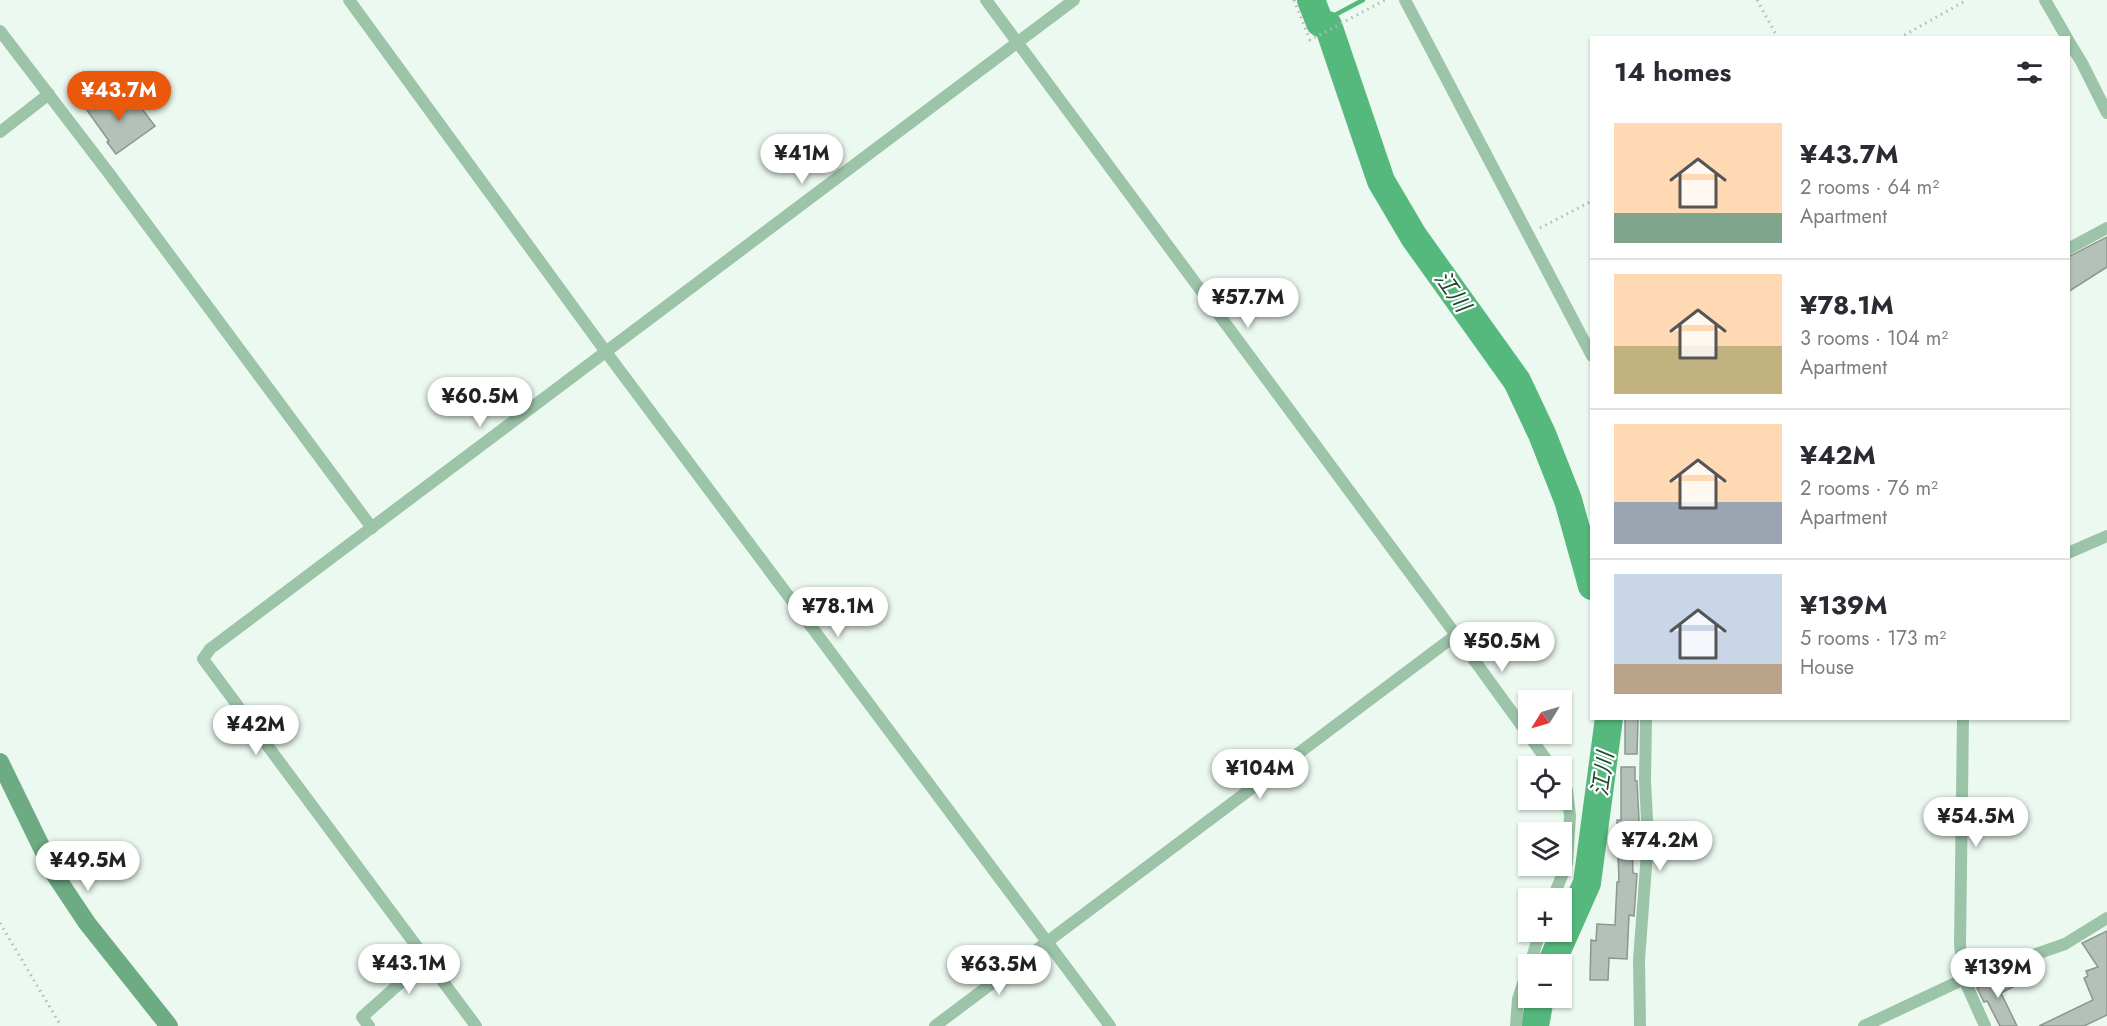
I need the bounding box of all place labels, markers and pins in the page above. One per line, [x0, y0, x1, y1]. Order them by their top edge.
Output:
pin: ¥43.7M [70, 71, 168, 122]
pin: ¥41M [766, 134, 838, 185]
pin: ¥57.7M [1199, 278, 1297, 329]
pin: ¥60.5M [431, 377, 529, 428]
pin: ¥78.1M [789, 587, 887, 638]
pin: ¥50.5M [1453, 622, 1551, 673]
pin: ¥42M [220, 705, 292, 756]
pin: ¥104M [1218, 749, 1302, 800]
pin: ¥54.5M [1927, 797, 2025, 848]
pin: ¥74.2M [1611, 821, 1709, 872]
pin: ¥49.5M [39, 841, 137, 892]
pin: ¥43.1M [360, 944, 458, 995]
pin: ¥63.5M [950, 945, 1048, 996]
pin: ¥139M [1956, 948, 2040, 999]

